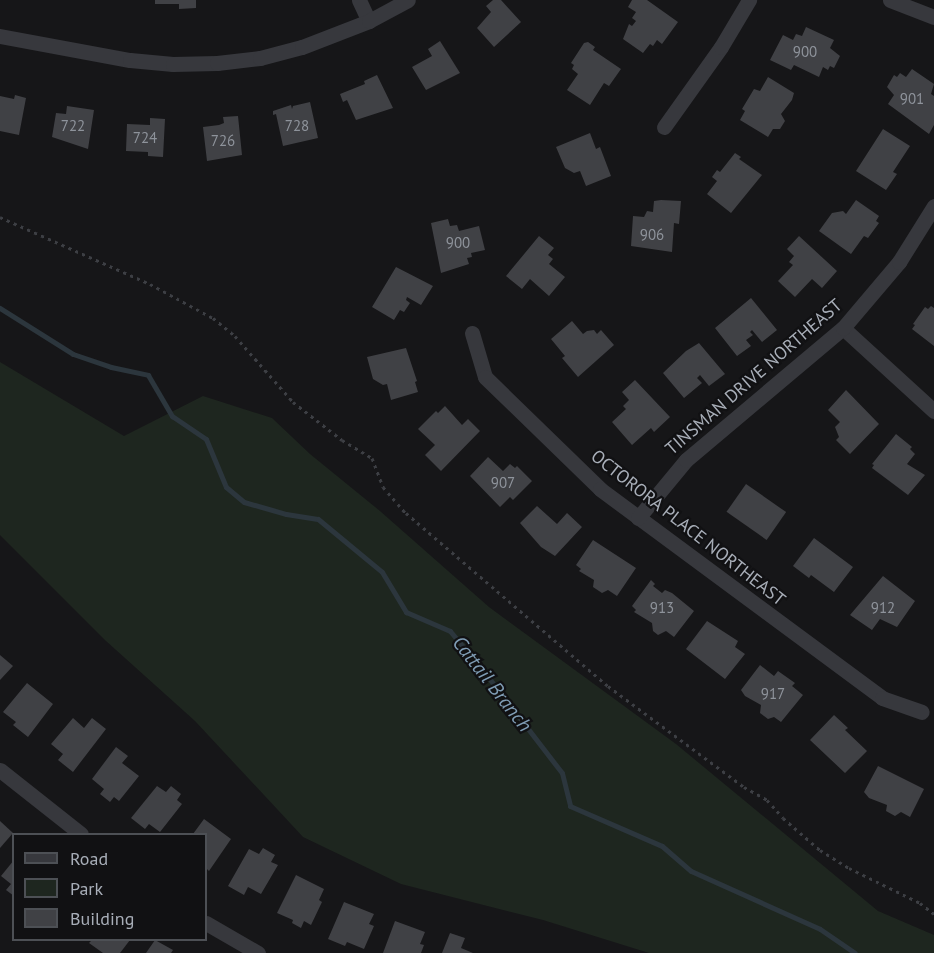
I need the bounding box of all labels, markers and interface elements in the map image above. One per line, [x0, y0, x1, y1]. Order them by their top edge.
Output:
house number: 900 [793, 43, 817, 61]
house number: 901 [900, 90, 924, 108]
house number: 722 [61, 117, 85, 135]
house number: 728 [285, 117, 309, 135]
house number: 724 [133, 129, 157, 147]
house number: 726 [211, 132, 235, 150]
house number: 906 [640, 226, 664, 244]
house number: 900 [446, 234, 470, 252]
street label: TINSMAN DRIVE NORTHEAST [661, 294, 847, 460]
street label: OCTORORA PLACE NORTHEAST [586, 445, 790, 611]
house number: 907 [491, 474, 515, 492]
house number: 913 [650, 599, 674, 617]
house number: 912 [871, 599, 895, 617]
water label: Cattail Branch [447, 631, 537, 737]
house number: 917 [761, 685, 785, 703]
legend [12, 833, 207, 941]
text: Road [70, 847, 108, 870]
text: Park [70, 877, 103, 900]
text: Building [70, 907, 134, 930]

